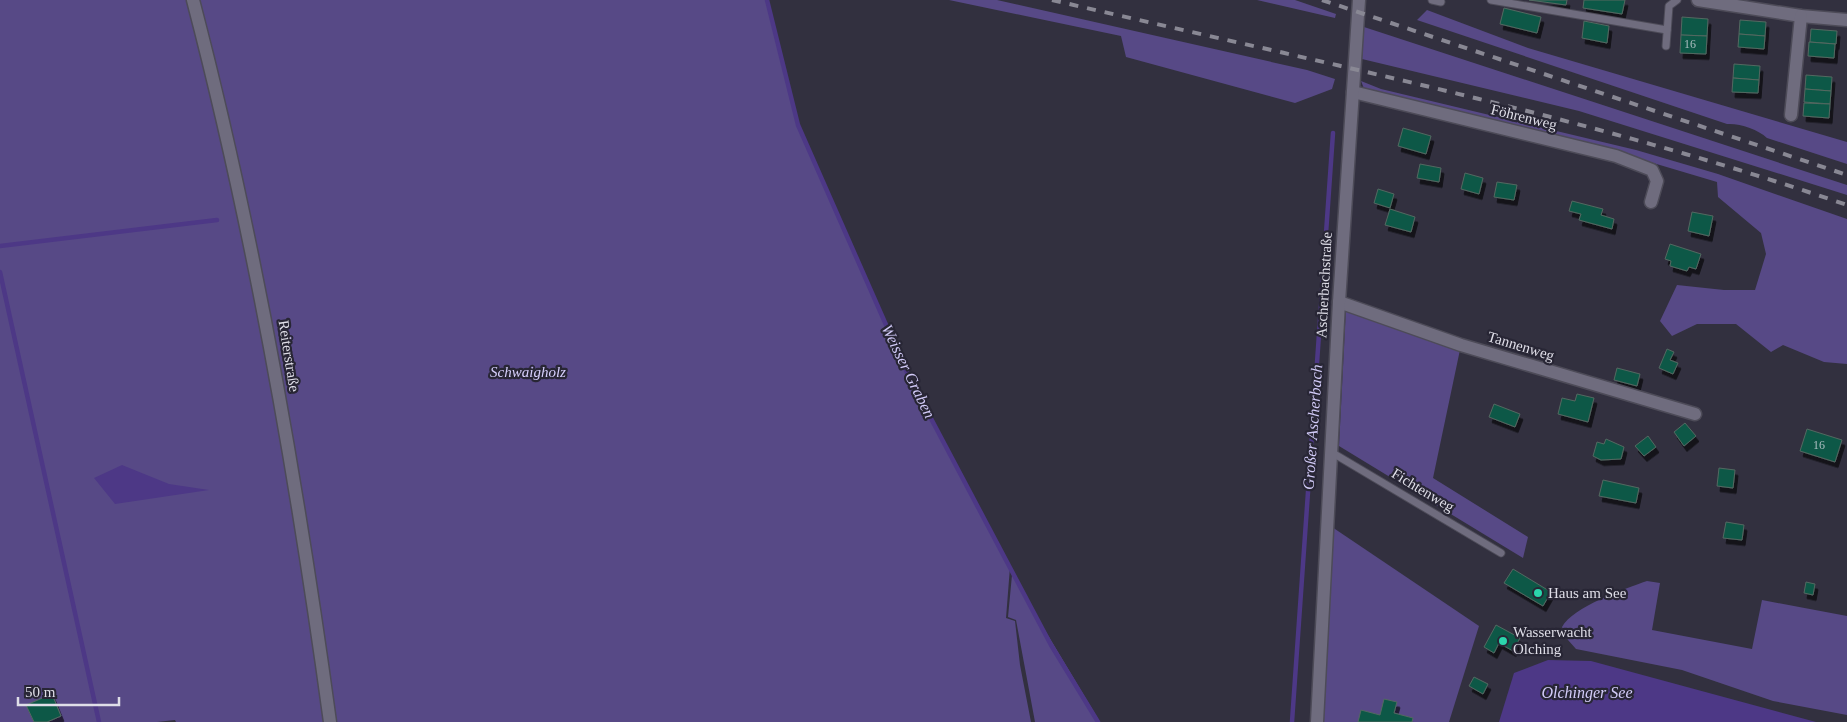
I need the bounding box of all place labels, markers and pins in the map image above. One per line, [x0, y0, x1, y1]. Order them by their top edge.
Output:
place label: Haus am See [1548, 585, 1627, 601]
marker: Haus am See [1532, 587, 1544, 599]
place label: Wasserwacht Olching [1513, 624, 1593, 657]
marker: Wasserwacht Olching [1497, 635, 1509, 647]

